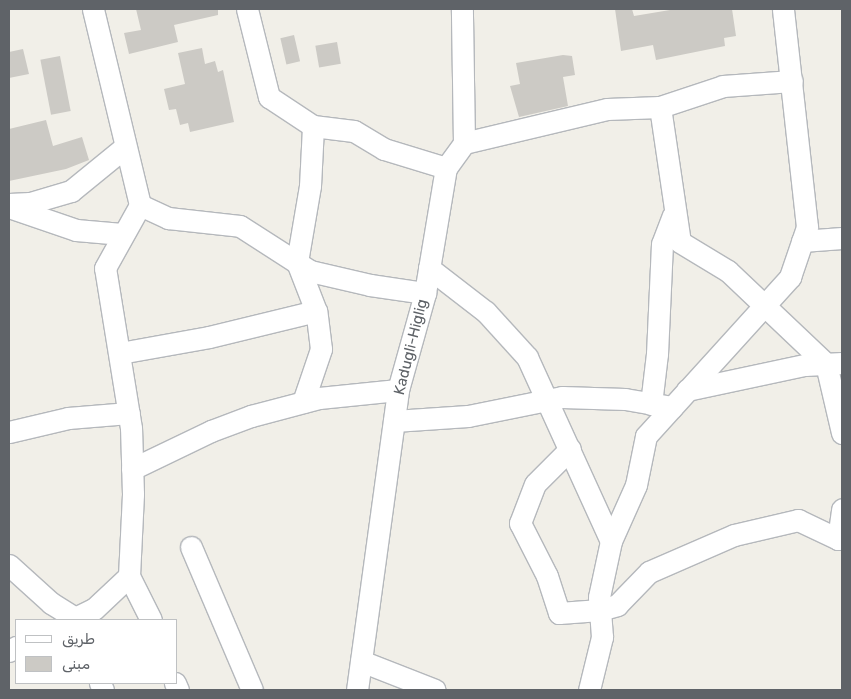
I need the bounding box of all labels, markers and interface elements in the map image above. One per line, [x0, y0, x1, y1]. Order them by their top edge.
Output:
street label: Kadugli-Higlig [390, 297, 432, 397]
legend [15, 619, 178, 684]
text: طريق [62, 630, 95, 648]
text: مبنى [62, 655, 90, 673]

